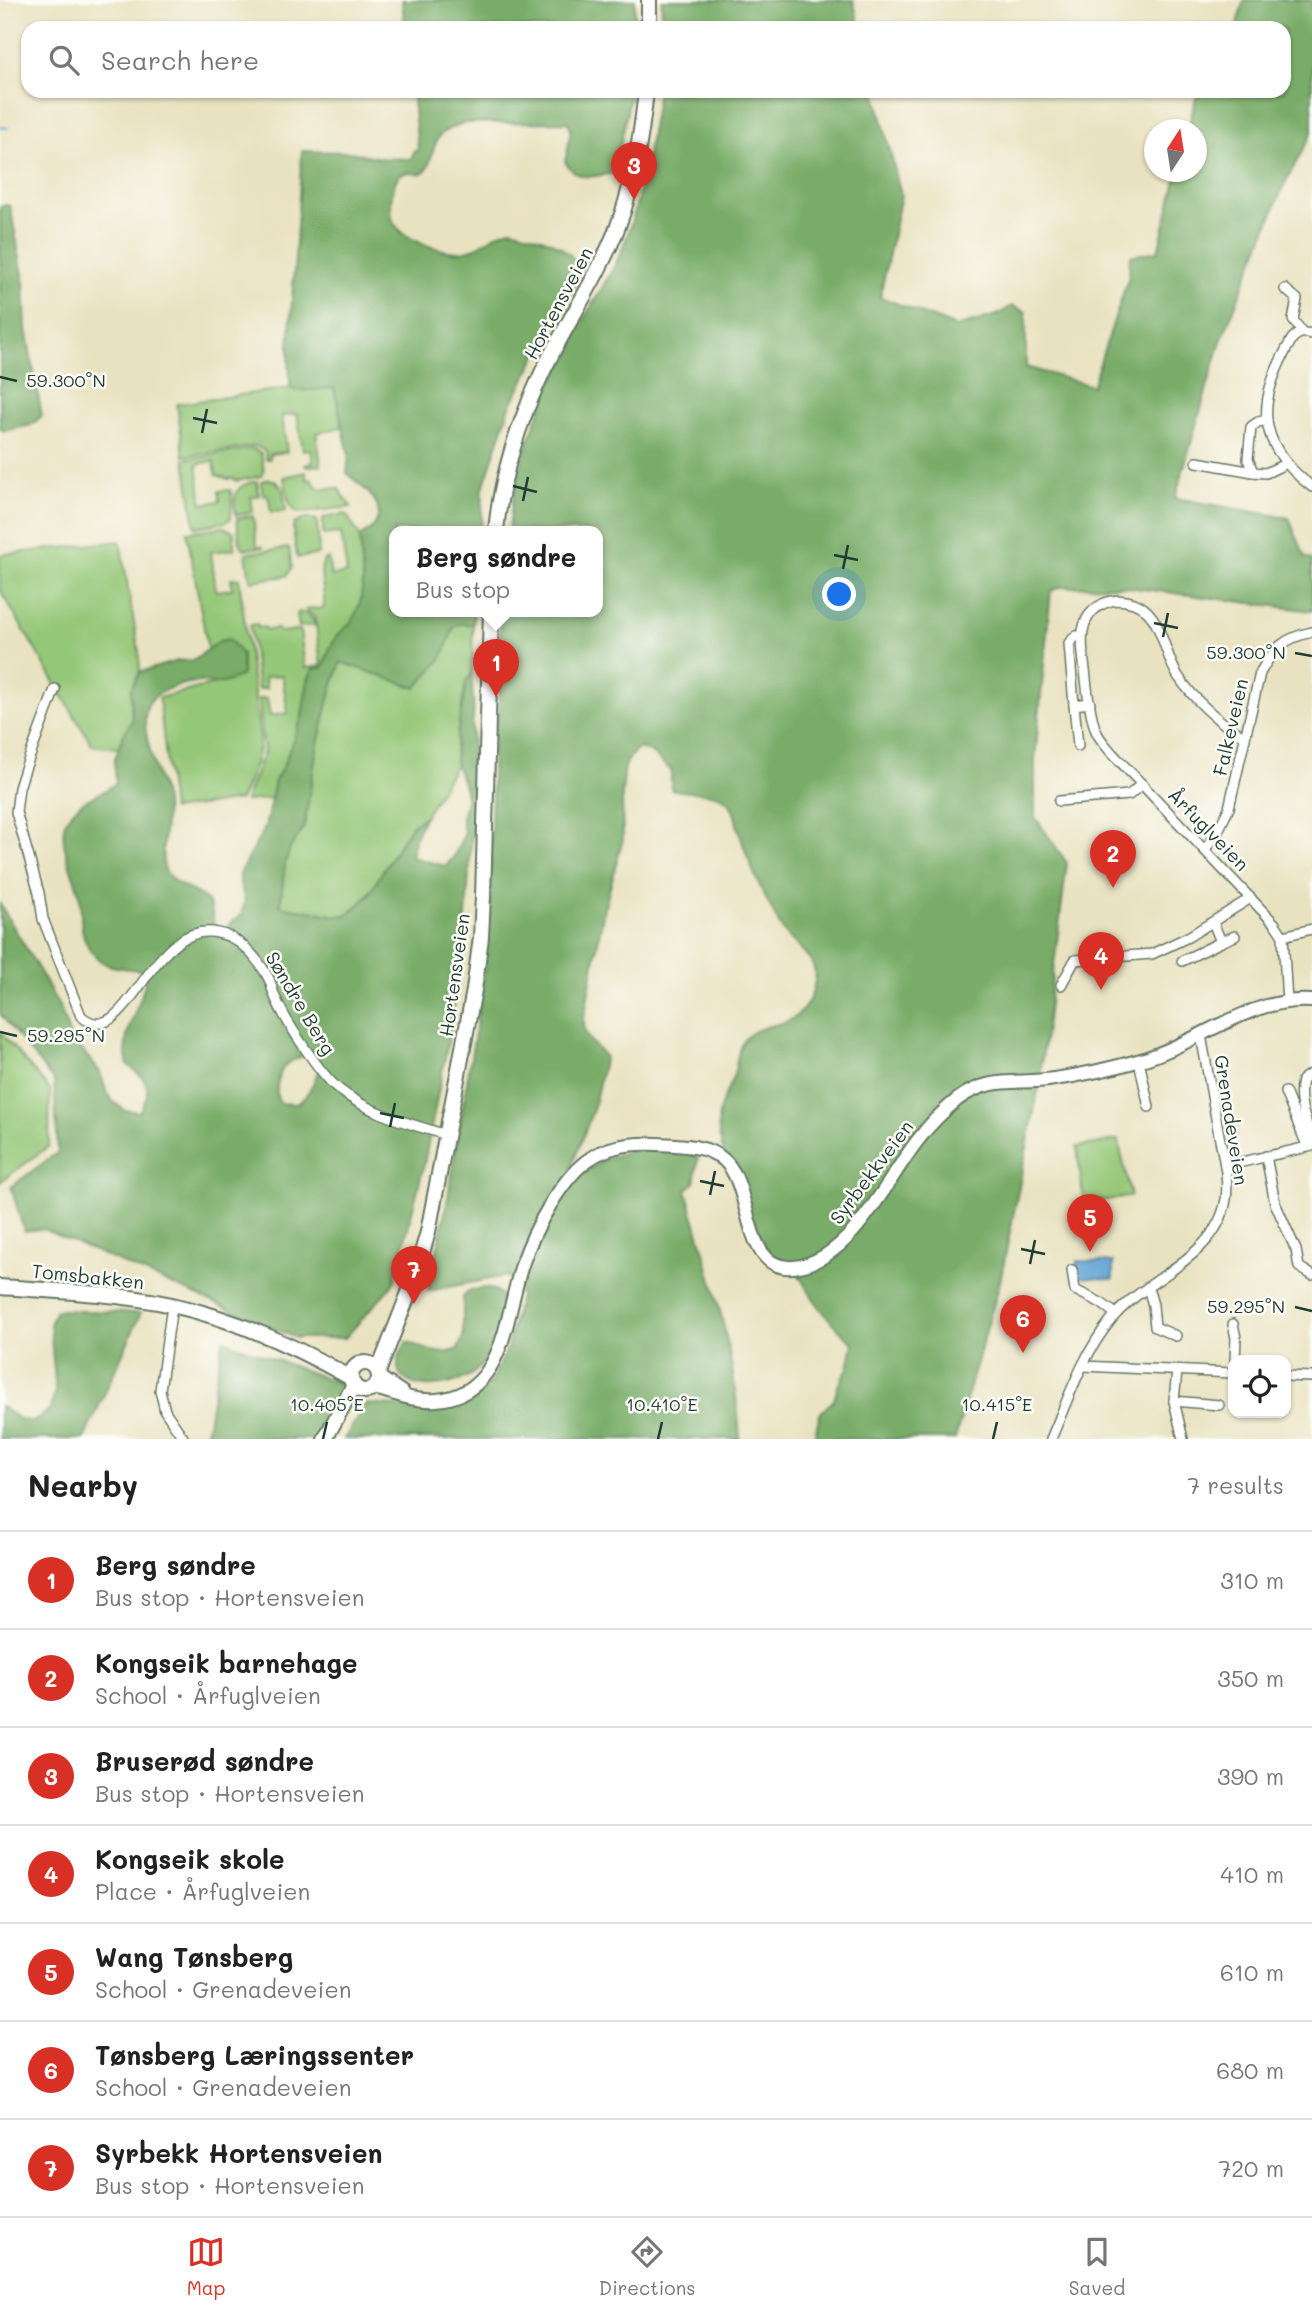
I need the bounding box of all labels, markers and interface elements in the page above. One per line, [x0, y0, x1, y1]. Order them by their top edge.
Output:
search box [21, 21, 1291, 98]
icon: search [45, 41, 83, 79]
text: Search here [101, 43, 259, 77]
north arrow [1144, 119, 1207, 182]
pin: 3 [611, 142, 657, 200]
street label: Hortensveien [518, 242, 598, 364]
text: 59.300°N [26, 368, 106, 392]
popup [389, 526, 603, 617]
text: Berg søndre [416, 540, 576, 574]
text: Bus stop [416, 574, 510, 604]
your location [822, 577, 856, 611]
pin: 1 [473, 639, 519, 697]
text: 59.300°N [1206, 640, 1286, 664]
street label: Falkeveien [1207, 676, 1253, 778]
street label: Årfuglveien [1163, 782, 1255, 876]
pin: 2 [1090, 830, 1136, 888]
street label: Hortensveien [433, 912, 475, 1038]
pin: 4 [1078, 932, 1124, 990]
street label: Søndre Berg [260, 947, 342, 1059]
text: 59.295°N [27, 1023, 105, 1047]
street label: Grenadeveien [1209, 1053, 1255, 1187]
street label: Syrbekkveien [824, 1115, 918, 1229]
pin: 5 [1067, 1194, 1113, 1252]
pin: 7 [391, 1246, 437, 1304]
street label: Tomsbakken [31, 1258, 145, 1294]
text: 59.295°N [1207, 1294, 1285, 1318]
pin: 6 [1000, 1295, 1046, 1353]
map controls [1228, 1355, 1291, 1418]
button: locate [1228, 1355, 1291, 1418]
text: 10.405°E [290, 1392, 364, 1416]
text: 10.410°E [626, 1392, 698, 1416]
text: 10.415°E [962, 1392, 1032, 1416]
text: Nearby [28, 1465, 138, 1505]
text: 7 results [1187, 1470, 1284, 1500]
text: Berg søndre [95, 1548, 256, 1582]
text: 1 [46, 1565, 56, 1595]
text: 310 m [1220, 1565, 1284, 1595]
text: Bus stop · Hortensveien [95, 1582, 365, 1612]
text: Kongseik barnehage [95, 1646, 358, 1680]
text: 2 [45, 1663, 57, 1693]
text: 350 m [1217, 1663, 1284, 1693]
text: School · Årfuglveien [95, 1680, 321, 1710]
text: Bruserød søndre [95, 1744, 314, 1778]
text: 3 [44, 1761, 58, 1791]
text: 390 m [1217, 1761, 1284, 1791]
text: Bus stop · Hortensveien [95, 1778, 365, 1808]
text: Kongseik skole [95, 1842, 285, 1876]
text: 4 [44, 1859, 58, 1889]
text: 410 m [1220, 1859, 1284, 1889]
text: Place · Årfuglveien [95, 1876, 310, 1906]
text: Wang Tønsberg [95, 1940, 293, 1974]
text: 5 [44, 1957, 58, 1987]
text: 610 m [1220, 1957, 1284, 1987]
text: School · Grenadeveien [95, 1974, 351, 2004]
text: Tønsberg Læringssenter [95, 2038, 414, 2072]
text: 6 [44, 2055, 58, 2085]
text: 680 m [1216, 2055, 1284, 2085]
text: School · Grenadeveien [95, 2072, 351, 2102]
text: Syrbekk Hortensveien [95, 2136, 382, 2170]
text: 7 [45, 2153, 57, 2183]
text: 720 m [1219, 2153, 1284, 2183]
text: Bus stop · Hortensveien [95, 2170, 365, 2200]
tab: Map [187, 2233, 225, 2300]
tab: Directions [599, 2233, 695, 2300]
tab: Saved [1069, 2233, 1125, 2300]

